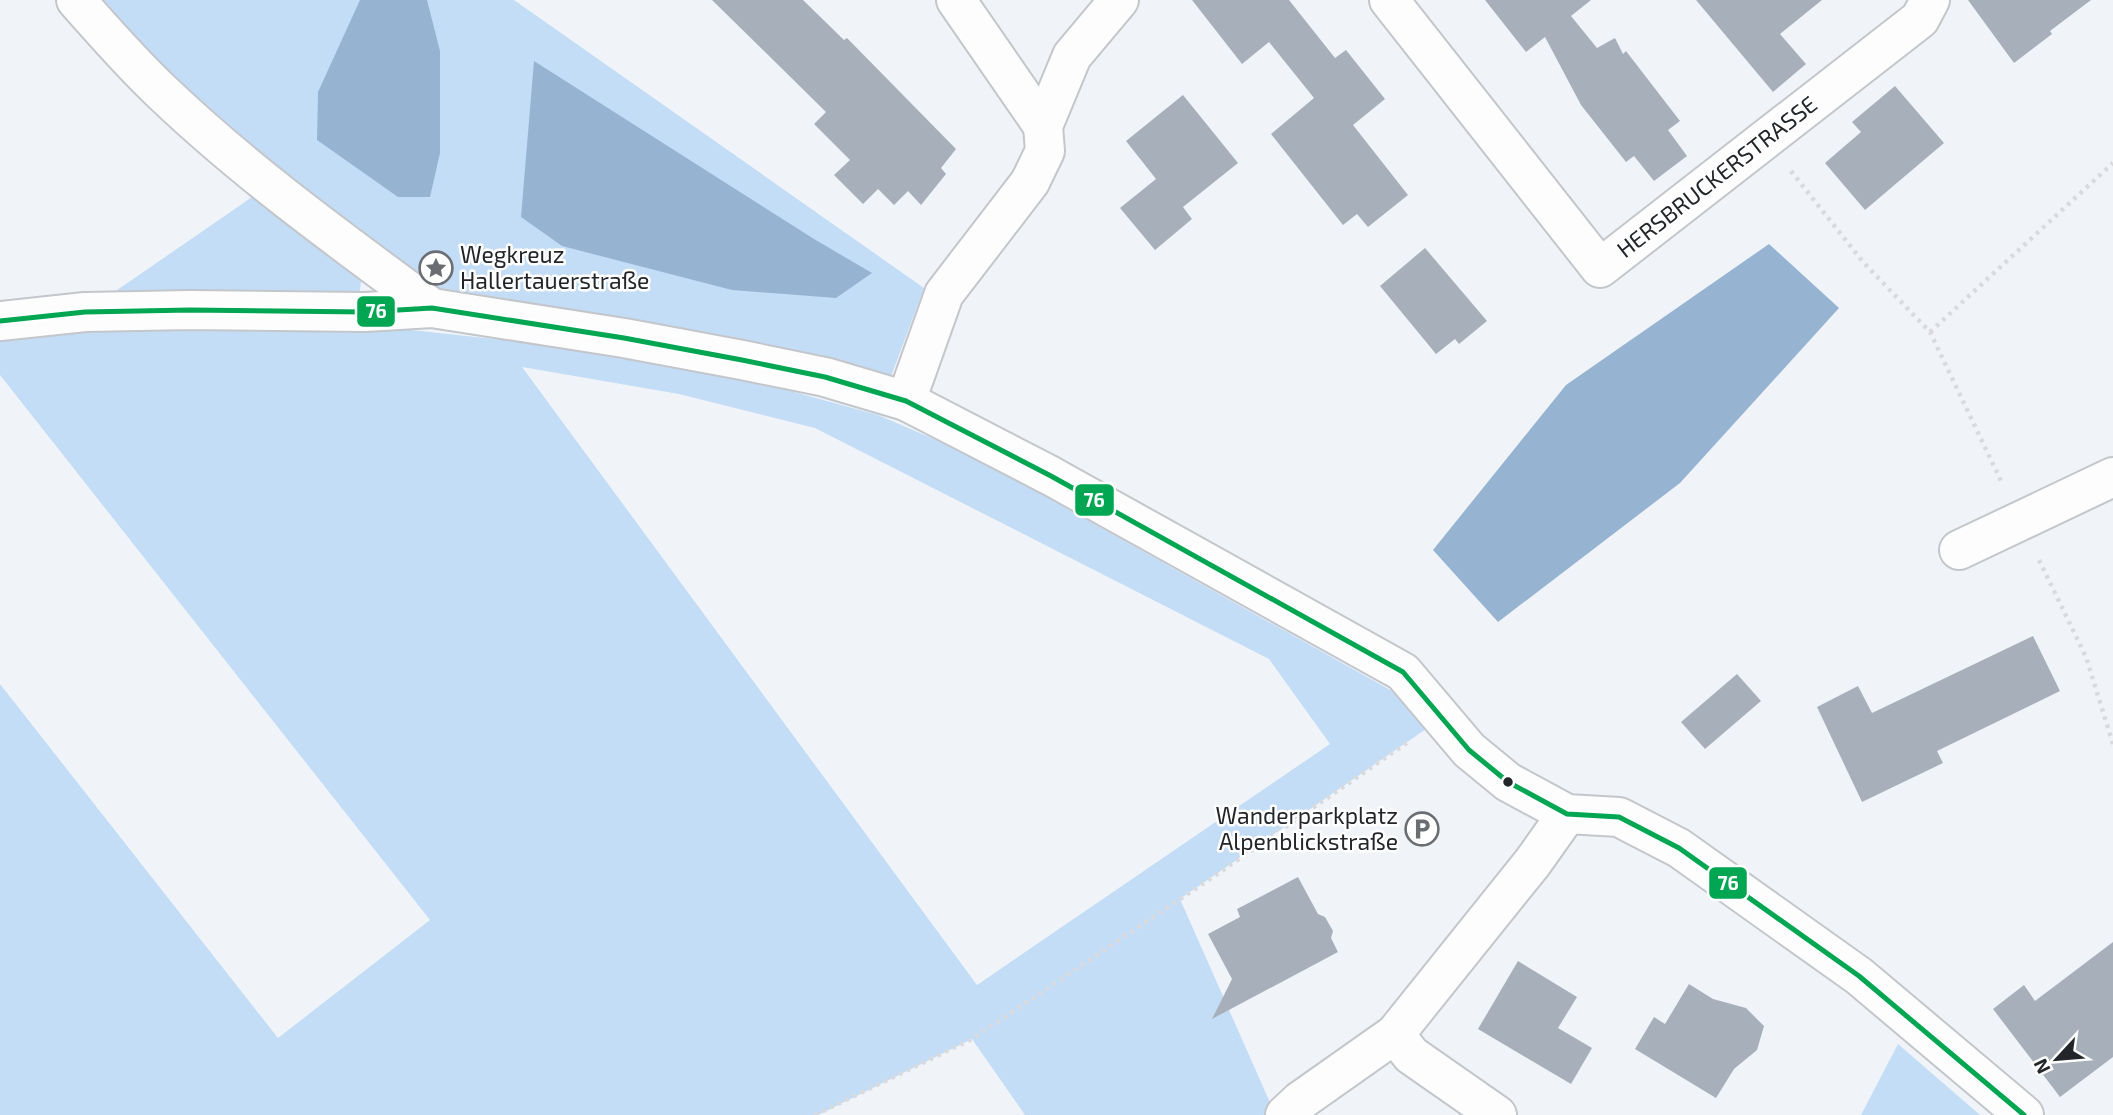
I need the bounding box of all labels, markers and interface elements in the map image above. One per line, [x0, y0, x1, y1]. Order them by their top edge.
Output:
street label: HERSBRUCKERSTRASSE [1611, 89, 1822, 263]
place label: Wegkreuz Hallertauerstraße [460, 240, 649, 294]
place icon: Wegkreuz Hallertauerstraße [417, 249, 455, 287]
line badge: 76 [356, 295, 396, 328]
text: 76 [365, 299, 387, 322]
line badge: 76 [1074, 483, 1115, 517]
text: 76 [1083, 488, 1105, 511]
unlabelled marker [1501, 775, 1515, 789]
place label: Wanderparkplatz Alpenblickstraße [1216, 801, 1398, 855]
parking icon: Wanderparkplatz Alpenblickstraße [1403, 810, 1441, 848]
line badge: 76 [1708, 866, 1748, 900]
text: 76 [1717, 871, 1739, 894]
north arrow [2022, 1024, 2092, 1094]
text: N [2028, 1055, 2055, 1078]

